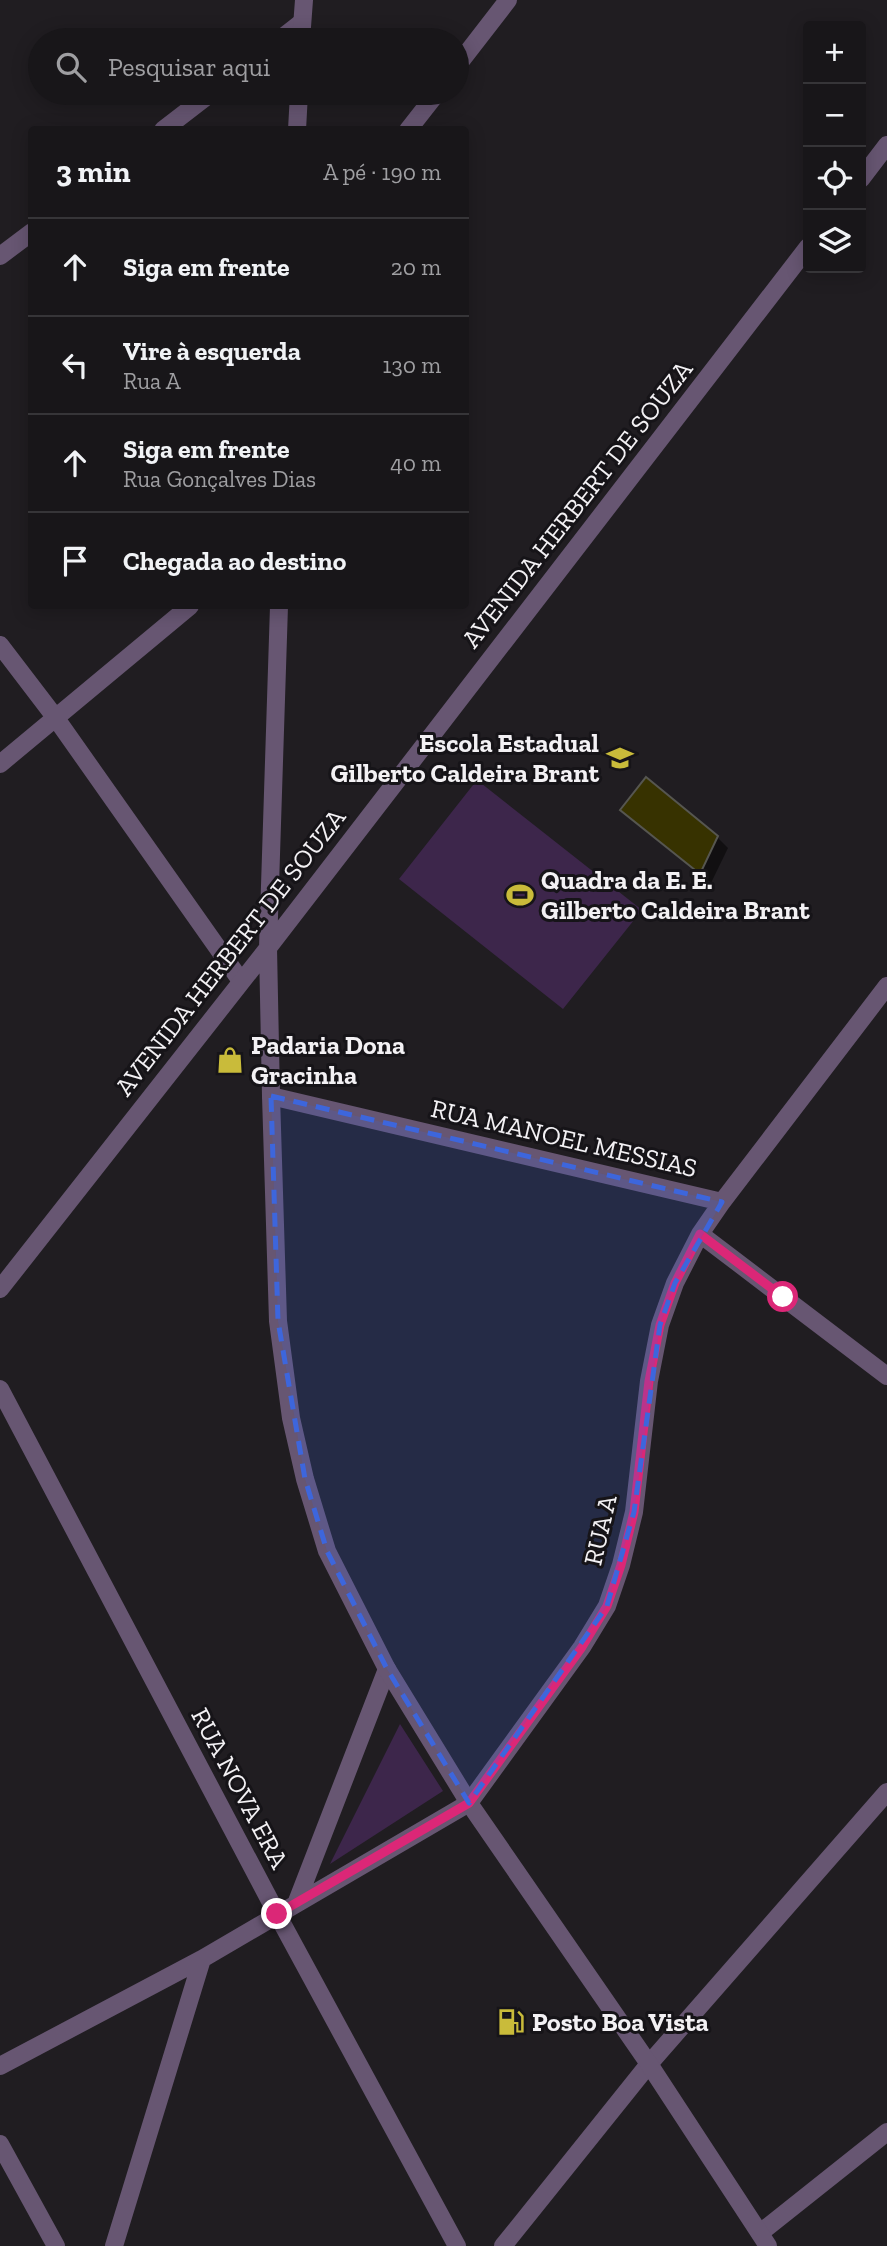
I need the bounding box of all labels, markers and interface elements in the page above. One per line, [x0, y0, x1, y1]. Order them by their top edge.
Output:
map controls [803, 21, 866, 273]
button: + [803, 21, 866, 84]
search box [28, 28, 469, 105]
icon: search [52, 48, 90, 86]
text: Pesquisar aqui [108, 51, 270, 83]
button: − [803, 84, 866, 147]
button: locate [803, 147, 866, 210]
text: 3 min [56, 154, 131, 190]
text: A pé · 190 m [323, 158, 441, 186]
button: layers [803, 210, 866, 273]
icon: ahead [56, 248, 94, 286]
text: Siga em frente [123, 251, 290, 283]
text: 20 m [391, 253, 441, 281]
text: Vire à esquerda [123, 335, 301, 367]
icon: left [56, 346, 94, 384]
text: 130 m [383, 351, 441, 379]
street label: AVENIDA HERBERT DE SOUZA [455, 353, 700, 654]
text: Rua A [123, 367, 181, 395]
text: Siga em frente [123, 433, 290, 465]
icon: ahead [56, 444, 94, 482]
text: 40 m [390, 449, 441, 477]
text: Rua Gonçalves Dias [123, 465, 316, 493]
icon: arrive [56, 542, 94, 580]
text: Chegada ao destino [123, 545, 346, 577]
place label: Escola Estadual Gilberto Caldeira Brant [330, 727, 600, 789]
school or university icon: Escola Estadual Gilberto Caldeira Brant [605, 743, 635, 773]
street label: AVENIDA HERBERT DE SOUZA [108, 801, 353, 1102]
place label: Quadra da E. E. Gilberto Caldeira Brant [541, 864, 810, 926]
sports icon: Quadra da E. E. Gilberto Caldeira Brant [505, 880, 535, 910]
place label: Padaria Dona Gracinha [251, 1029, 405, 1091]
shop icon: Padaria Dona Gracinha [215, 1045, 245, 1075]
street label: RUA MANOEL MESSIAS [428, 1092, 700, 1184]
route start [767, 1281, 798, 1312]
street label: RUA A [576, 1491, 624, 1568]
street label: RUA NOVA ERA [184, 1702, 296, 1875]
route end [261, 1898, 292, 1929]
place label: Posto Boa Vista [532, 2006, 709, 2038]
fuel station icon: Posto Boa Vista [496, 2007, 526, 2037]

